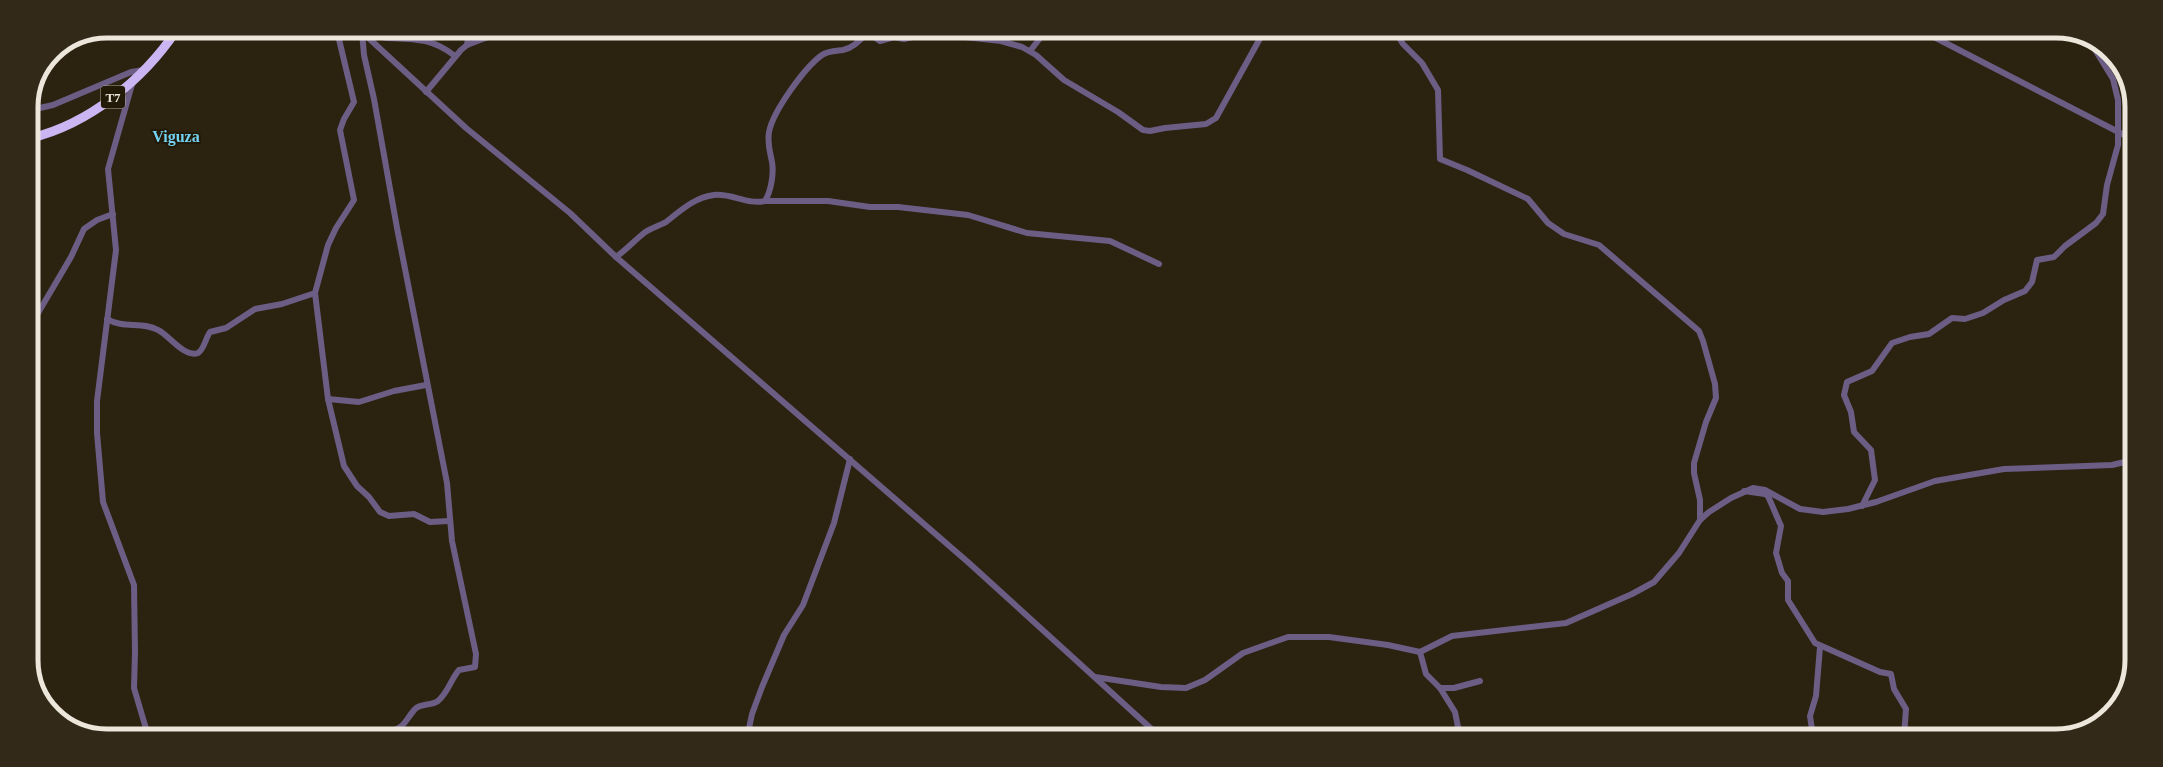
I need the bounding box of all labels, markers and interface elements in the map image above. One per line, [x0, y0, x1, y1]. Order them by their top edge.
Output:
road number: T7 [101, 86, 125, 108]
district label: Viguza [152, 128, 200, 146]

